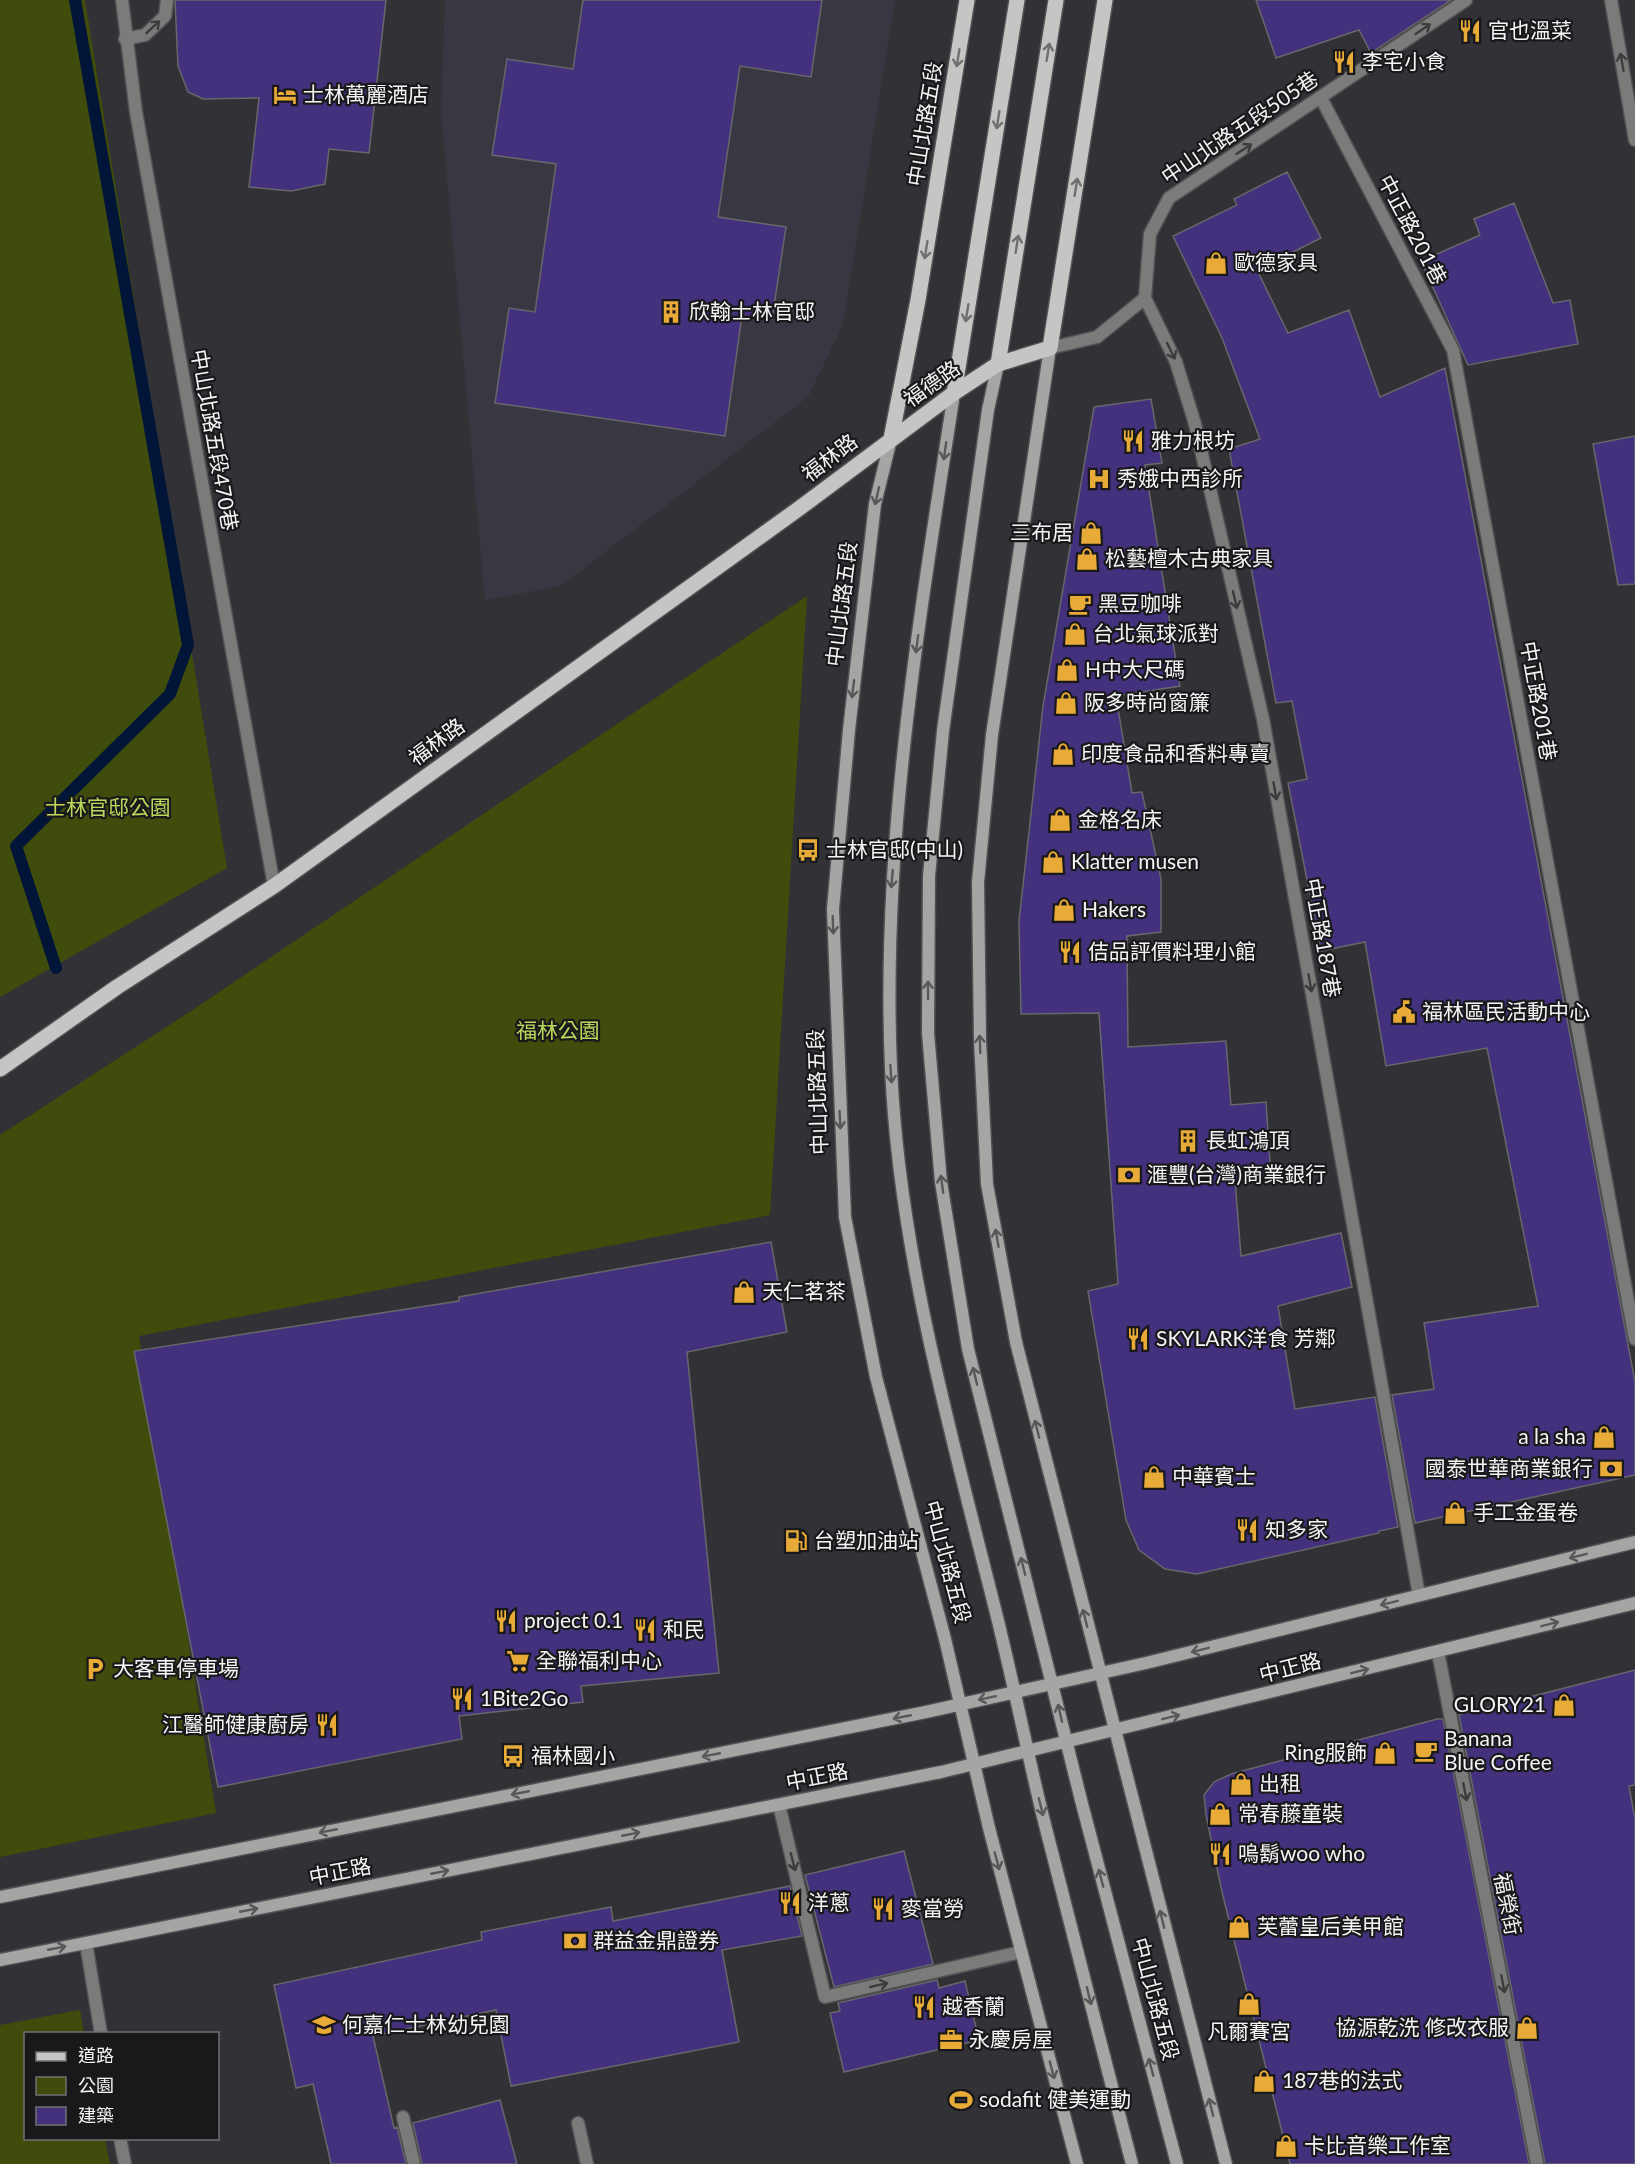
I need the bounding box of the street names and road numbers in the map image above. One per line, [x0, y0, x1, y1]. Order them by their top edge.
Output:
street label: 中山北路五段 [901, 60, 946, 188]
street label: 中山北路五段505巷 [1156, 65, 1322, 188]
street label: 中正路201巷 [1374, 170, 1453, 288]
street label: 中山北路五段470巷 [187, 347, 244, 532]
street label: 福德路 [898, 354, 964, 411]
street label: 福林路 [796, 428, 862, 486]
street label: 中山北路五段 [820, 540, 861, 668]
street label: 中正路201巷 [1517, 639, 1562, 762]
street label: 福林路 [403, 712, 469, 769]
street label: 中正路187巷 [1301, 876, 1346, 999]
street label: 中山北路五段 [802, 1029, 831, 1155]
street label: 中山北路五段 [920, 1498, 977, 1626]
street label: 中正路 [1256, 1647, 1323, 1686]
street label: 中正路 [783, 1757, 850, 1794]
street label: 中正路 [306, 1852, 373, 1889]
street label: 福榮街 [1490, 1870, 1527, 1937]
street label: 中山北路五段 [1128, 1935, 1185, 2063]

